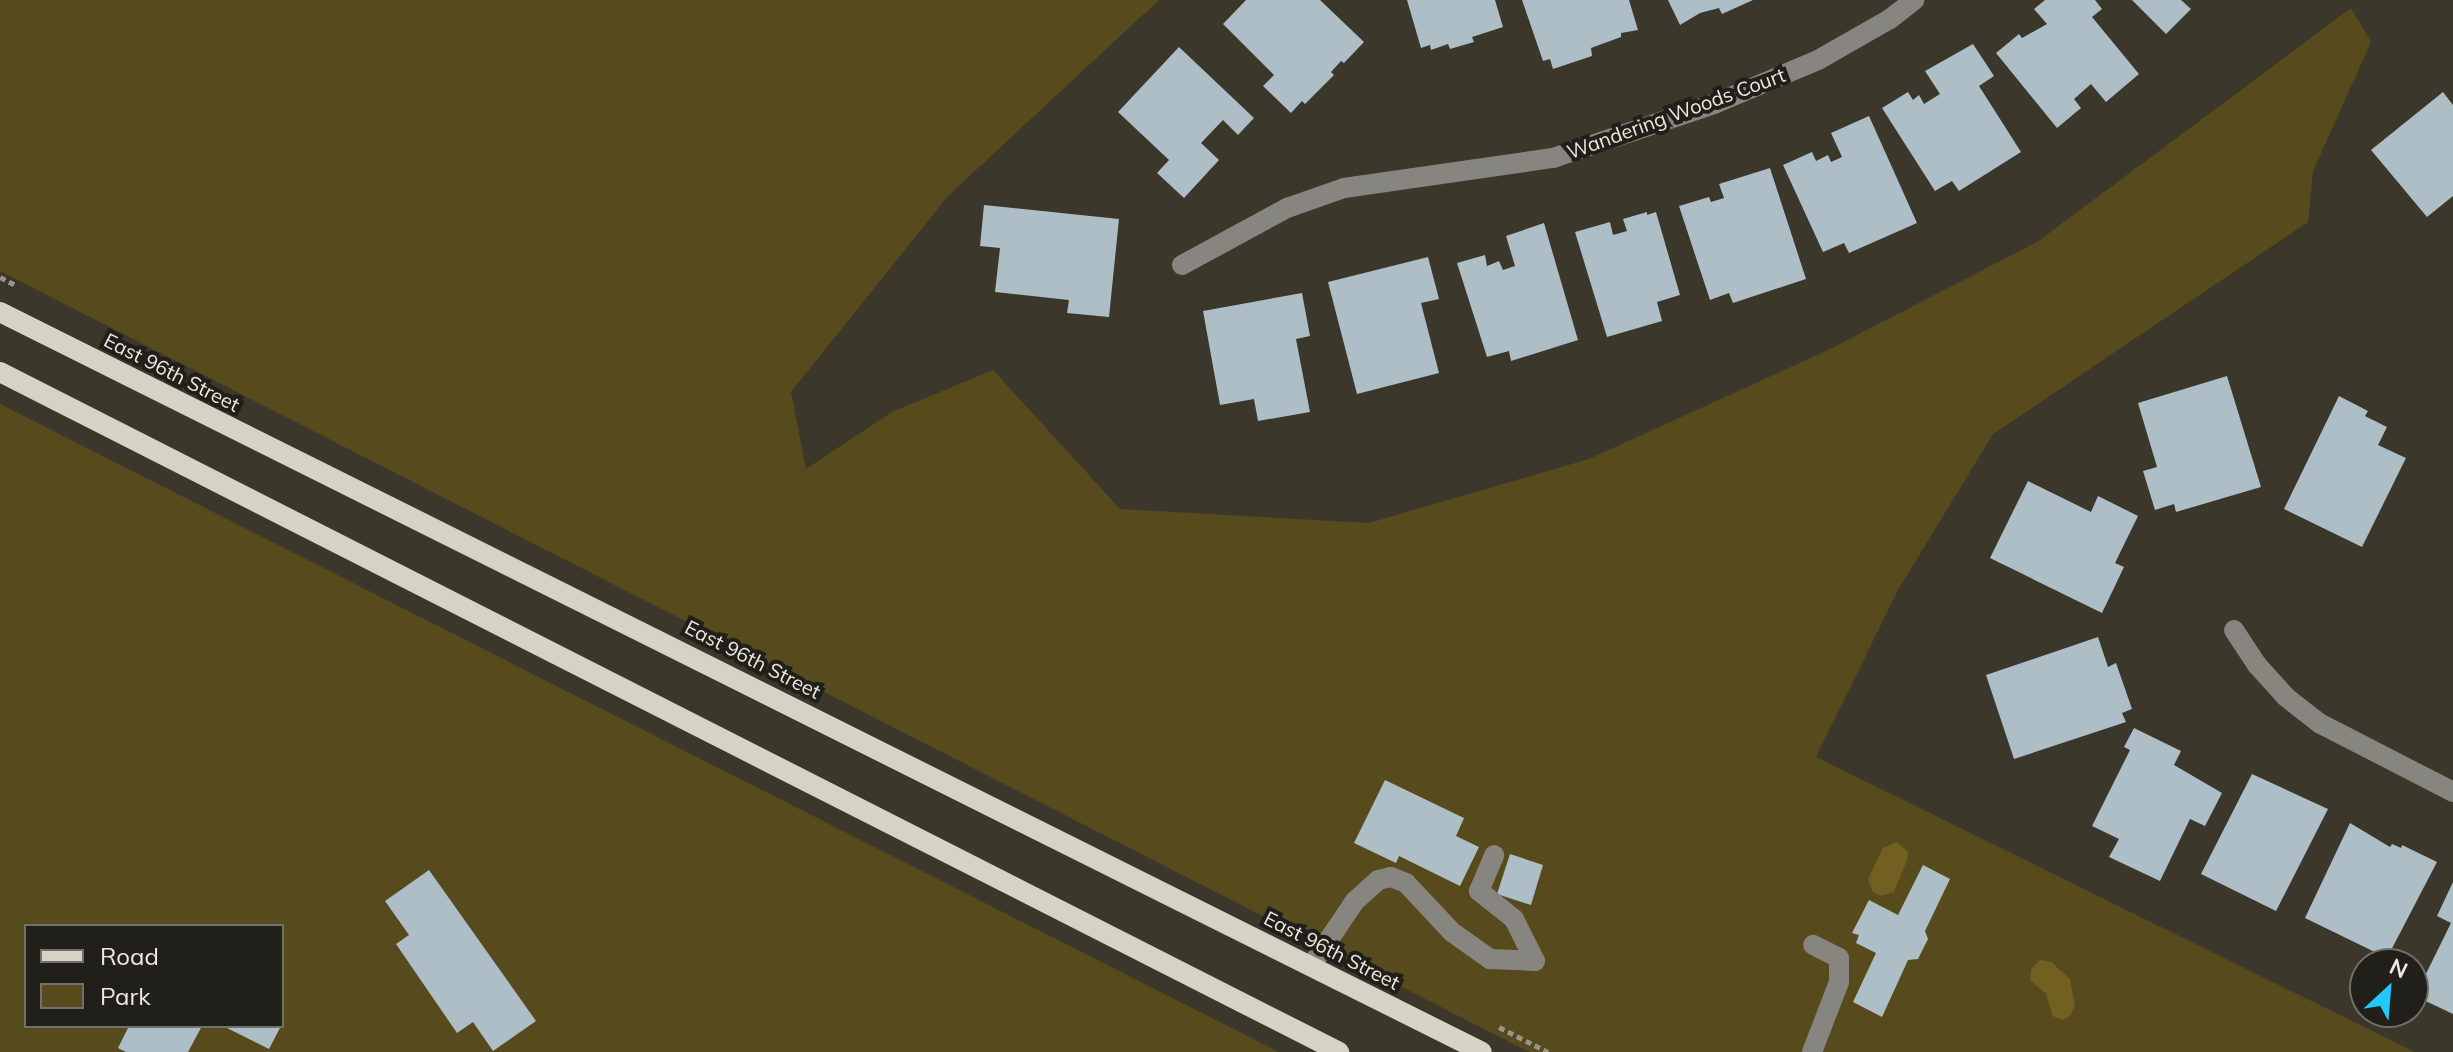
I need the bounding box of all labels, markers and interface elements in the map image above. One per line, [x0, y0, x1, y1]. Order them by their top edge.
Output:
street label: Wandering Woods Court [1564, 62, 1788, 164]
street label: East 96th Street [100, 328, 244, 416]
street label: East 96th Street [681, 615, 825, 703]
street label: East 96th Street [1260, 906, 1404, 994]
legend [24, 924, 284, 1028]
text: Road [100, 941, 159, 971]
north arrow [2349, 948, 2429, 1028]
text: N [2385, 952, 2412, 984]
text: Park [100, 981, 151, 1011]

